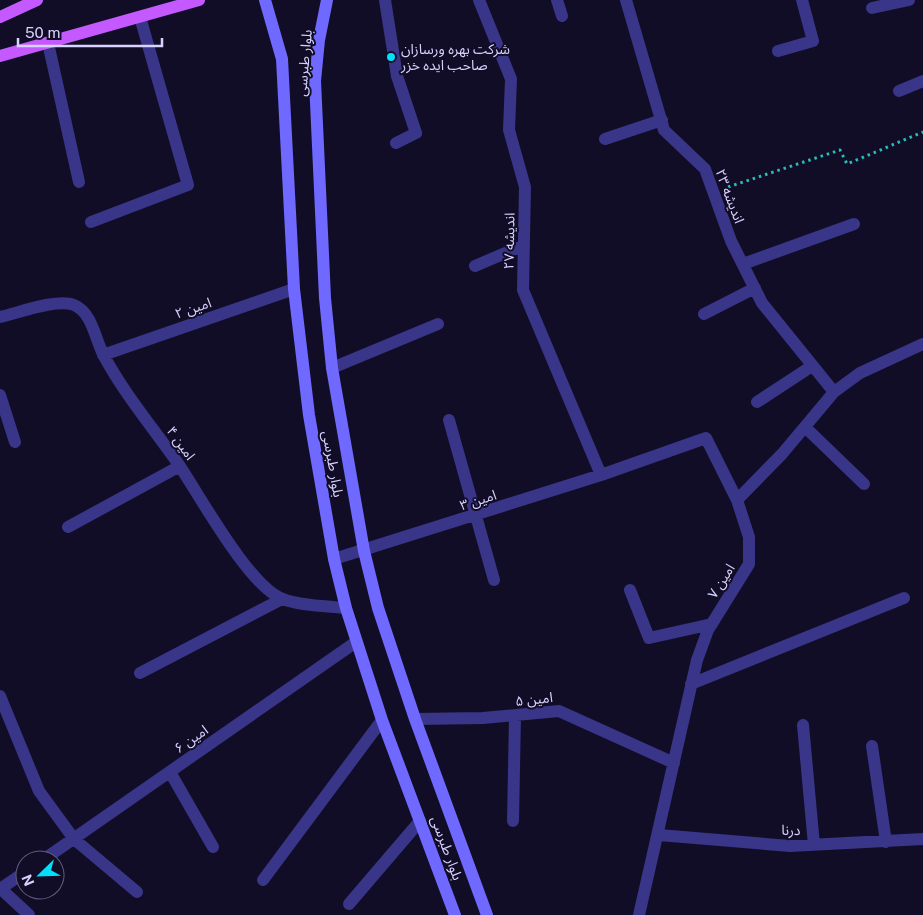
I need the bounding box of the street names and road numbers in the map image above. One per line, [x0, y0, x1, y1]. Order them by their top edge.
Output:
street label: بلوار طبرسی [293, 29, 316, 97]
street label: اندیشه ۲۳ [712, 167, 748, 225]
street label: اندیشه ۲۷ [501, 212, 518, 270]
street label: امین ۲ [173, 294, 214, 323]
street label: امین ۴ [163, 423, 199, 463]
street label: بلوار طبرسی [318, 430, 347, 499]
street label: امین ۳ [458, 487, 499, 514]
street label: امین ۷ [704, 561, 739, 602]
street label: امین ۵ [514, 689, 554, 710]
street label: امین ۶ [171, 722, 212, 757]
street label: بلوار طبرسی [427, 814, 466, 883]
street label: درنا [781, 822, 801, 839]

